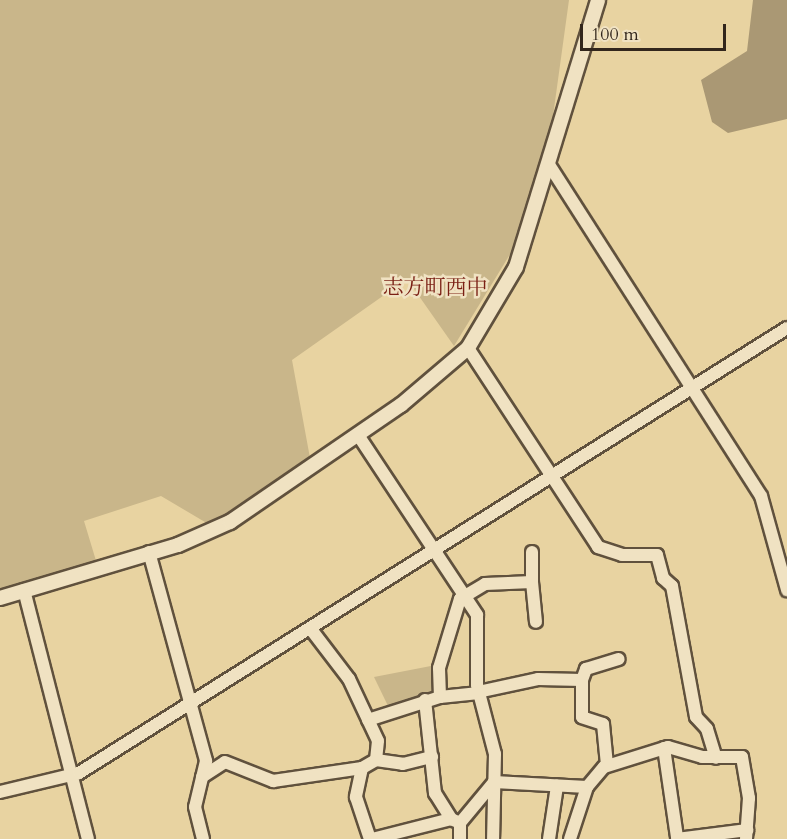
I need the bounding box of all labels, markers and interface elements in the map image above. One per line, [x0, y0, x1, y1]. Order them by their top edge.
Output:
scale bar [583, 12, 728, 50]
text: 100 m [591, 22, 639, 47]
district label: 志方町西中 [383, 275, 487, 301]

